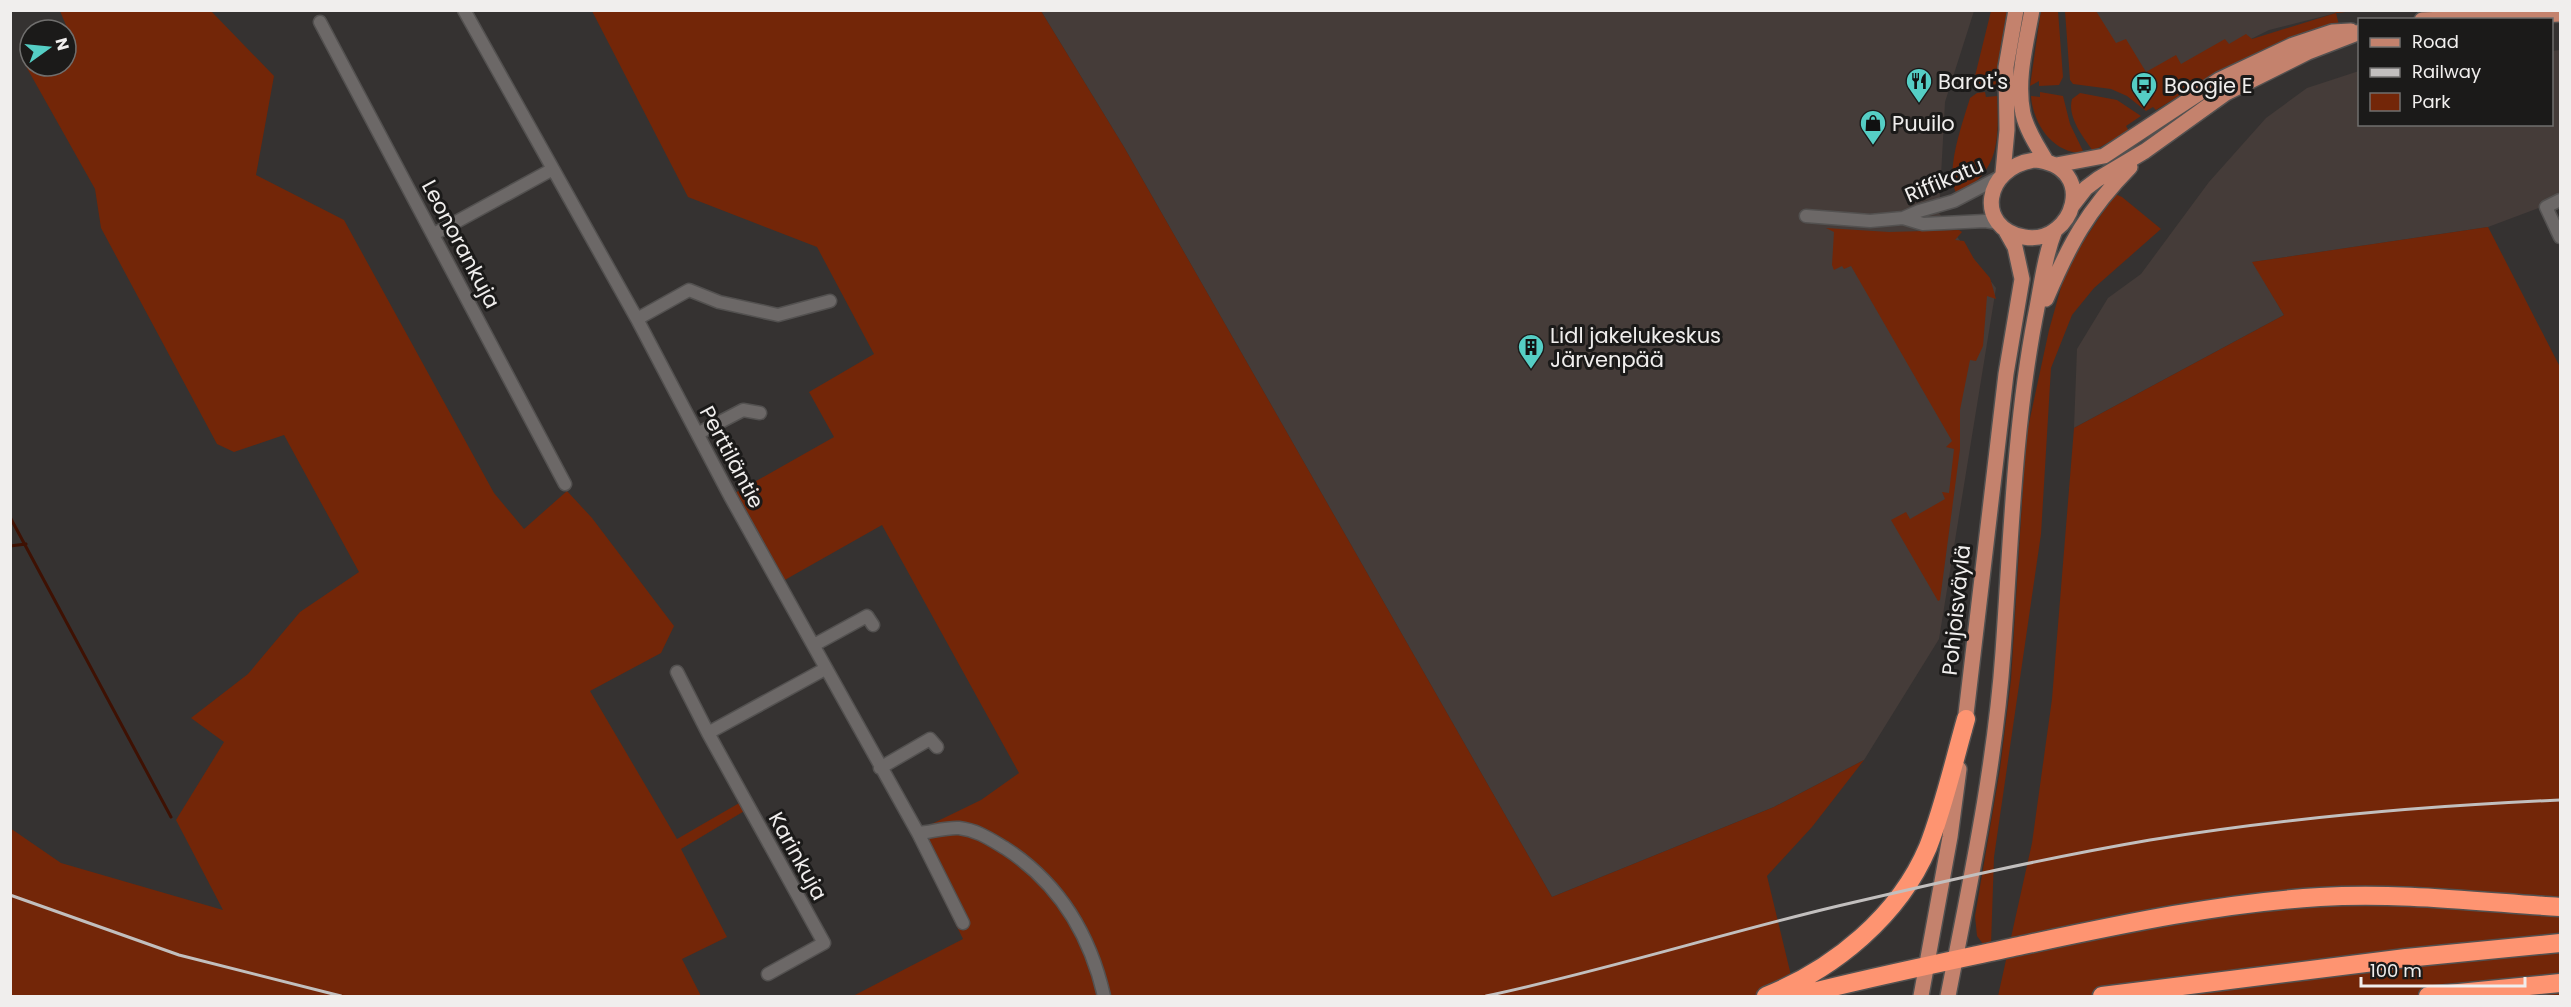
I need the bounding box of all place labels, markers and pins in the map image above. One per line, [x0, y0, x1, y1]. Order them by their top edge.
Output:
restaurant icon: Barot's [1904, 66, 1934, 104]
place label: Barot's [1938, 67, 2008, 96]
bus stop icon: Boogie E [2129, 70, 2159, 108]
place label: Boogie E [2164, 71, 2253, 100]
shop icon: Puuilo [1858, 108, 1888, 146]
place label: Puuilo [1892, 109, 1955, 138]
place label: Lidl jakelukeskus Järvenpää [1550, 321, 1721, 374]
building icon: Lidl jakelukeskus Järvenpää [1516, 332, 1546, 370]

